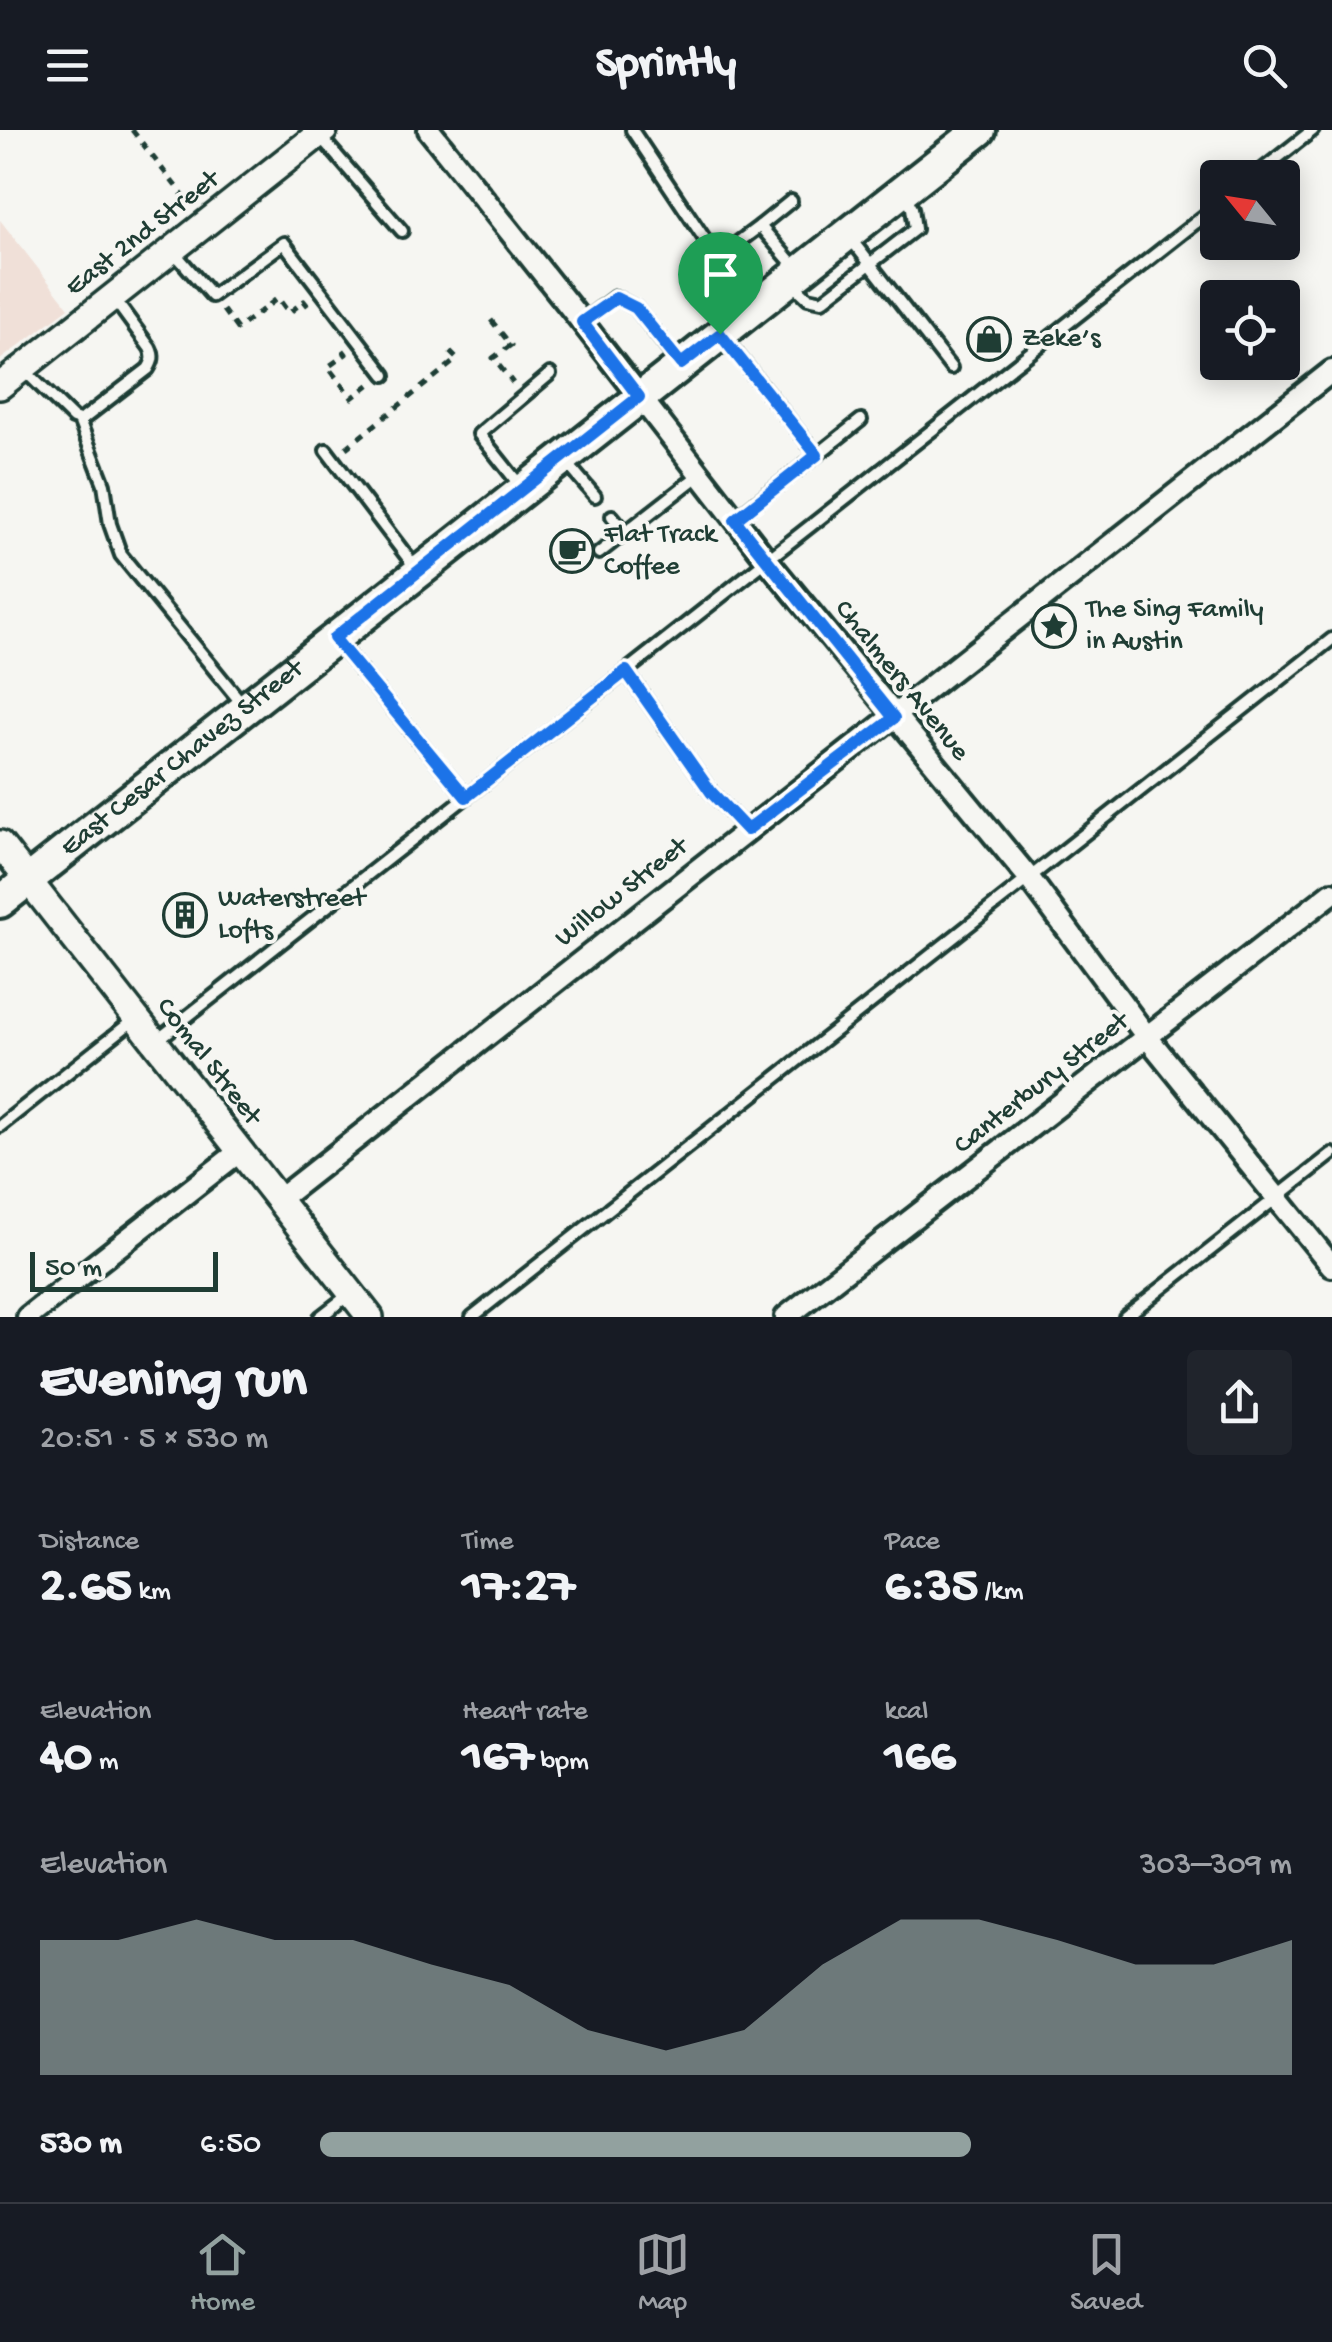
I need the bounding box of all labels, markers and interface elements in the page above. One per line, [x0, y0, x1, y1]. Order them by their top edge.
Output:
icon: menu [40, 38, 95, 93]
icon: search [1237, 38, 1292, 93]
text: Sprintly [596, 39, 736, 92]
north arrow [1200, 160, 1300, 260]
map controls [1200, 160, 1300, 380]
street label: East 2nd Street [60, 162, 229, 304]
pin [678, 232, 763, 335]
icon: arrive [693, 247, 748, 302]
button: locate [1200, 280, 1300, 380]
shop icon: Zeke’s [966, 316, 1012, 362]
place label: Zeke’s [1022, 323, 1101, 356]
place label: Flat Track Coffee [603, 519, 719, 584]
cafe icon: Flat Track Coffee [549, 528, 595, 574]
street label: Chalmers Avenue [826, 594, 976, 768]
place label: The Sing Family in Austin [1084, 594, 1264, 659]
place icon: The Sing Family in Austin [1031, 603, 1077, 649]
street label: East Cesar Chavez Street [54, 651, 312, 864]
street label: Willow Street [549, 829, 697, 955]
place label: Waterstreet Lofts [218, 883, 368, 948]
building icon: Waterstreet Lofts [162, 892, 208, 938]
street label: Comal Street [148, 992, 270, 1134]
street label: Canterbury Street [948, 1004, 1138, 1162]
scale bar [30, 1247, 218, 1292]
text: 50 m [45, 1253, 102, 1286]
button: share [1187, 1350, 1292, 1455]
text: Evening run [40, 1351, 307, 1415]
text: 20:51 · 5 × 530 m [40, 1421, 268, 1459]
text: Distance [40, 1526, 139, 1559]
text: Time [462, 1526, 514, 1559]
text: Pace [885, 1526, 940, 1559]
text: 2.65 [40, 1559, 132, 1618]
text: 17:27 [462, 1559, 575, 1618]
text: 6:35 [885, 1559, 978, 1618]
text: km [132, 1576, 171, 1609]
text: /km [978, 1576, 1024, 1609]
text: Elevation [40, 1696, 151, 1729]
text: Heart rate [462, 1696, 588, 1729]
text: kcal [885, 1696, 928, 1729]
text: 40 [40, 1729, 92, 1788]
text: 167 [462, 1729, 534, 1788]
text: 166 [885, 1729, 956, 1788]
text: m [92, 1746, 119, 1779]
text: bpm [534, 1746, 589, 1779]
text: Elevation [40, 1847, 167, 1885]
text: 303–309 m [1140, 1847, 1292, 1885]
text: 530 m [40, 2126, 122, 2164]
text: 6:50 [200, 2126, 261, 2164]
tab: Home [190, 2227, 255, 2320]
tab: Map [635, 2227, 690, 2320]
tab: Saved [1070, 2227, 1142, 2320]

